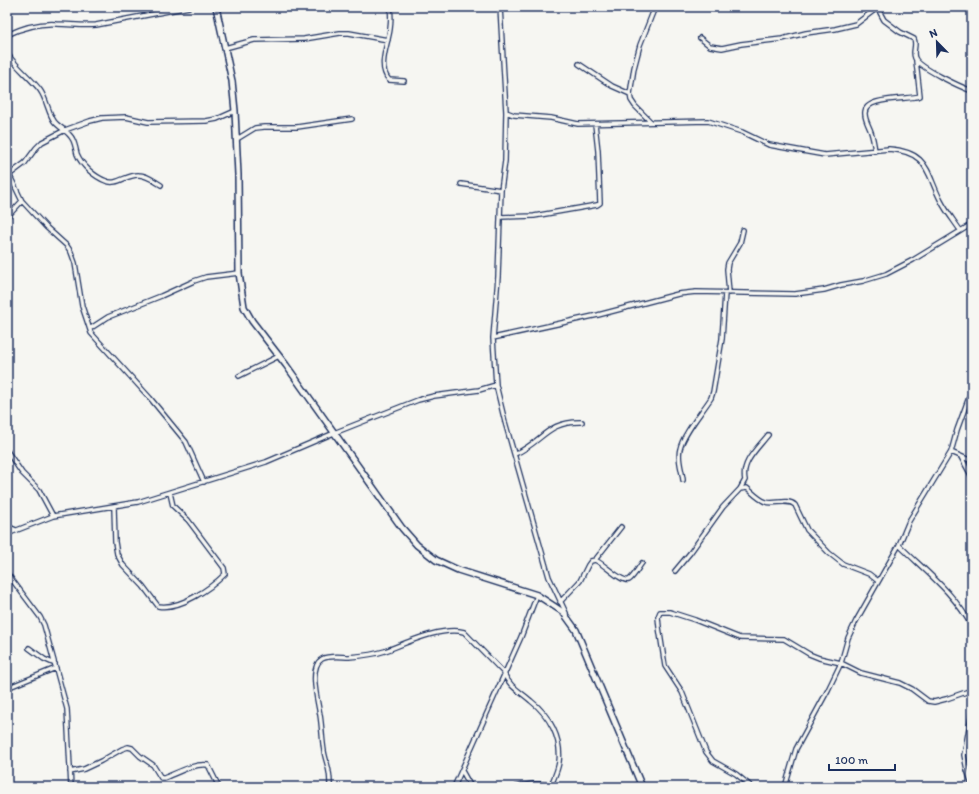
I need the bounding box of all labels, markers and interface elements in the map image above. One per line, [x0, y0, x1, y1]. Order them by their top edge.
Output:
north arrow [917, 22, 957, 62]
text: N [927, 26, 939, 41]
scale bar [829, 746, 895, 772]
text: 100 m [835, 753, 868, 767]

